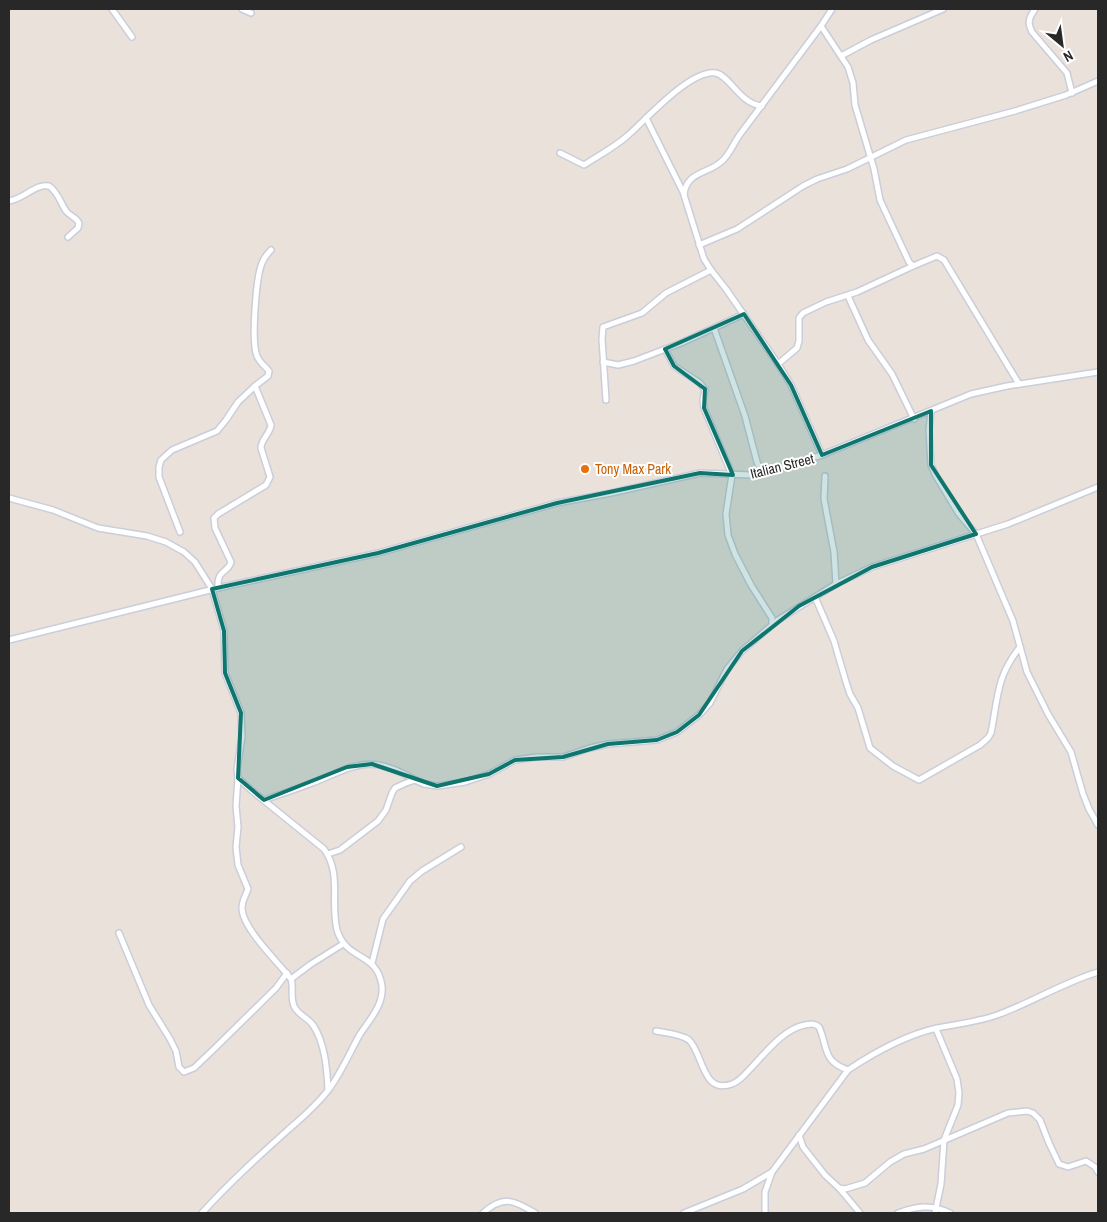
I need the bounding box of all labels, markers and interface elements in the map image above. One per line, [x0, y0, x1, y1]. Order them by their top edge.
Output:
north arrow [1037, 20, 1087, 70]
text: N [1060, 46, 1076, 66]
street label: Italian Street [748, 449, 816, 483]
place label: Tony Max Park [595, 460, 671, 478]
marker: Tony Max Park [579, 463, 591, 475]

